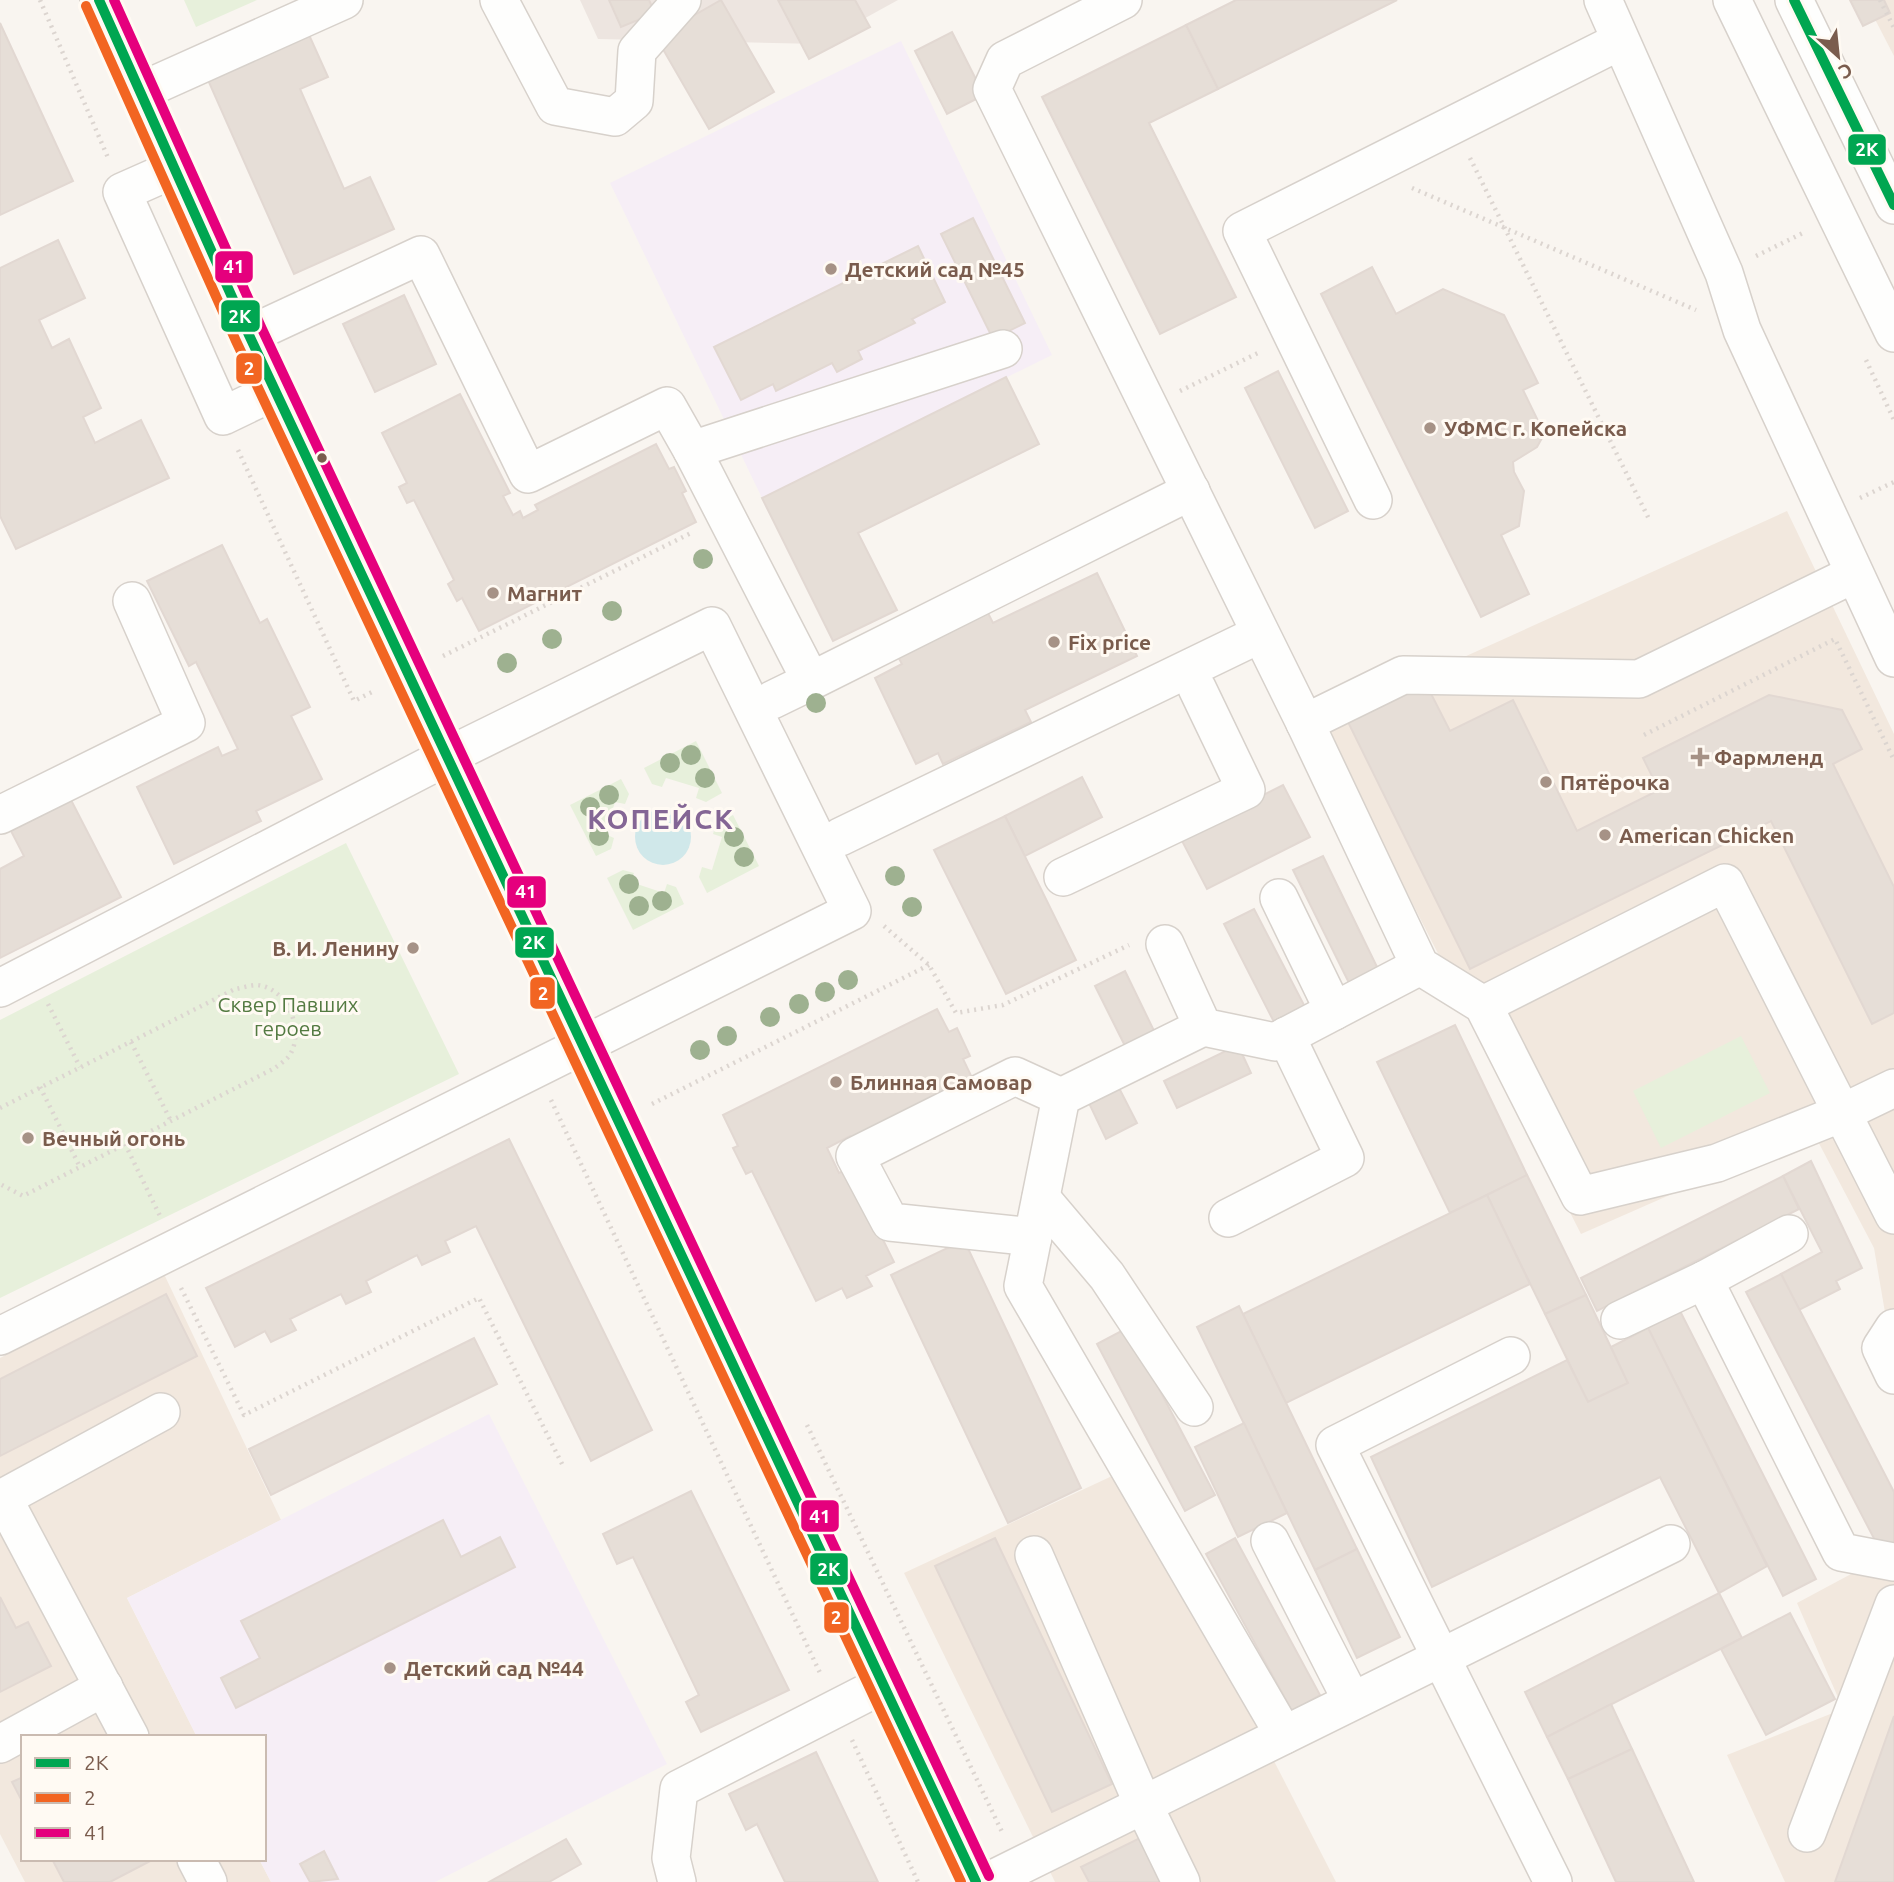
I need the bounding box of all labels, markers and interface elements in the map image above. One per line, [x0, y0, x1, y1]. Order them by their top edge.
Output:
north arrow [1803, 21, 1873, 91]
text: С [1835, 59, 1856, 84]
line badge: 2К [1847, 133, 1887, 166]
text: 2К [1855, 138, 1879, 160]
line badge: 41 [214, 250, 254, 284]
text: 41 [223, 255, 245, 277]
place label: Детский сад №45 [845, 257, 1025, 281]
marker: Детский сад №45 [823, 261, 839, 277]
line badge: 2К [220, 299, 261, 333]
text: 2К [228, 305, 252, 327]
line badge: 2 [235, 352, 263, 385]
text: 2 [244, 357, 254, 379]
place label: УФМС г. Копейска [1444, 416, 1627, 440]
marker: УФМС г. Копейска [1422, 420, 1438, 436]
unlabelled marker [315, 451, 329, 465]
place label: Магнит [507, 581, 583, 605]
marker: Магнит [485, 585, 501, 601]
place label: Fix price [1068, 630, 1151, 654]
marker: Fix price [1046, 634, 1062, 650]
place label: Фармленд [1714, 745, 1823, 769]
marker: Фармленд [1692, 749, 1708, 765]
place label: Пятёрочка [1560, 770, 1670, 794]
marker: Пятёрочка [1538, 774, 1554, 790]
district label: КОПЕЙСК [587, 803, 735, 834]
place label: American Chicken [1619, 823, 1794, 847]
marker: American Chicken [1597, 827, 1613, 843]
line badge: 41 [506, 875, 547, 909]
text: 41 [515, 880, 537, 902]
line badge: 2К [514, 926, 555, 959]
text: 2К [522, 931, 546, 953]
place label: В. И. Ленину [272, 936, 399, 960]
marker: В. И. Ленину [405, 940, 421, 956]
line badge: 2 [529, 976, 556, 1010]
text: 2 [538, 982, 548, 1004]
park label: Сквер Павших героев [218, 992, 359, 1040]
place label: Блинная Самовар [850, 1070, 1032, 1094]
marker: Блинная Самовар [828, 1074, 844, 1090]
place label: Вечный огонь [42, 1126, 185, 1150]
marker: Вечный огонь [20, 1130, 36, 1146]
line badge: 41 [800, 1499, 840, 1533]
text: 41 [809, 1505, 831, 1527]
line badge: 2К [809, 1552, 849, 1586]
text: 2К [817, 1558, 841, 1580]
line badge: 2 [823, 1601, 850, 1634]
text: 2 [831, 1606, 841, 1628]
place label: Детский сад №44 [404, 1656, 584, 1680]
marker: Детский сад №44 [382, 1660, 398, 1676]
legend [21, 1735, 266, 1861]
text: 2К [84, 1750, 109, 1774]
text: 2 [84, 1785, 96, 1809]
text: 41 [84, 1820, 108, 1844]

